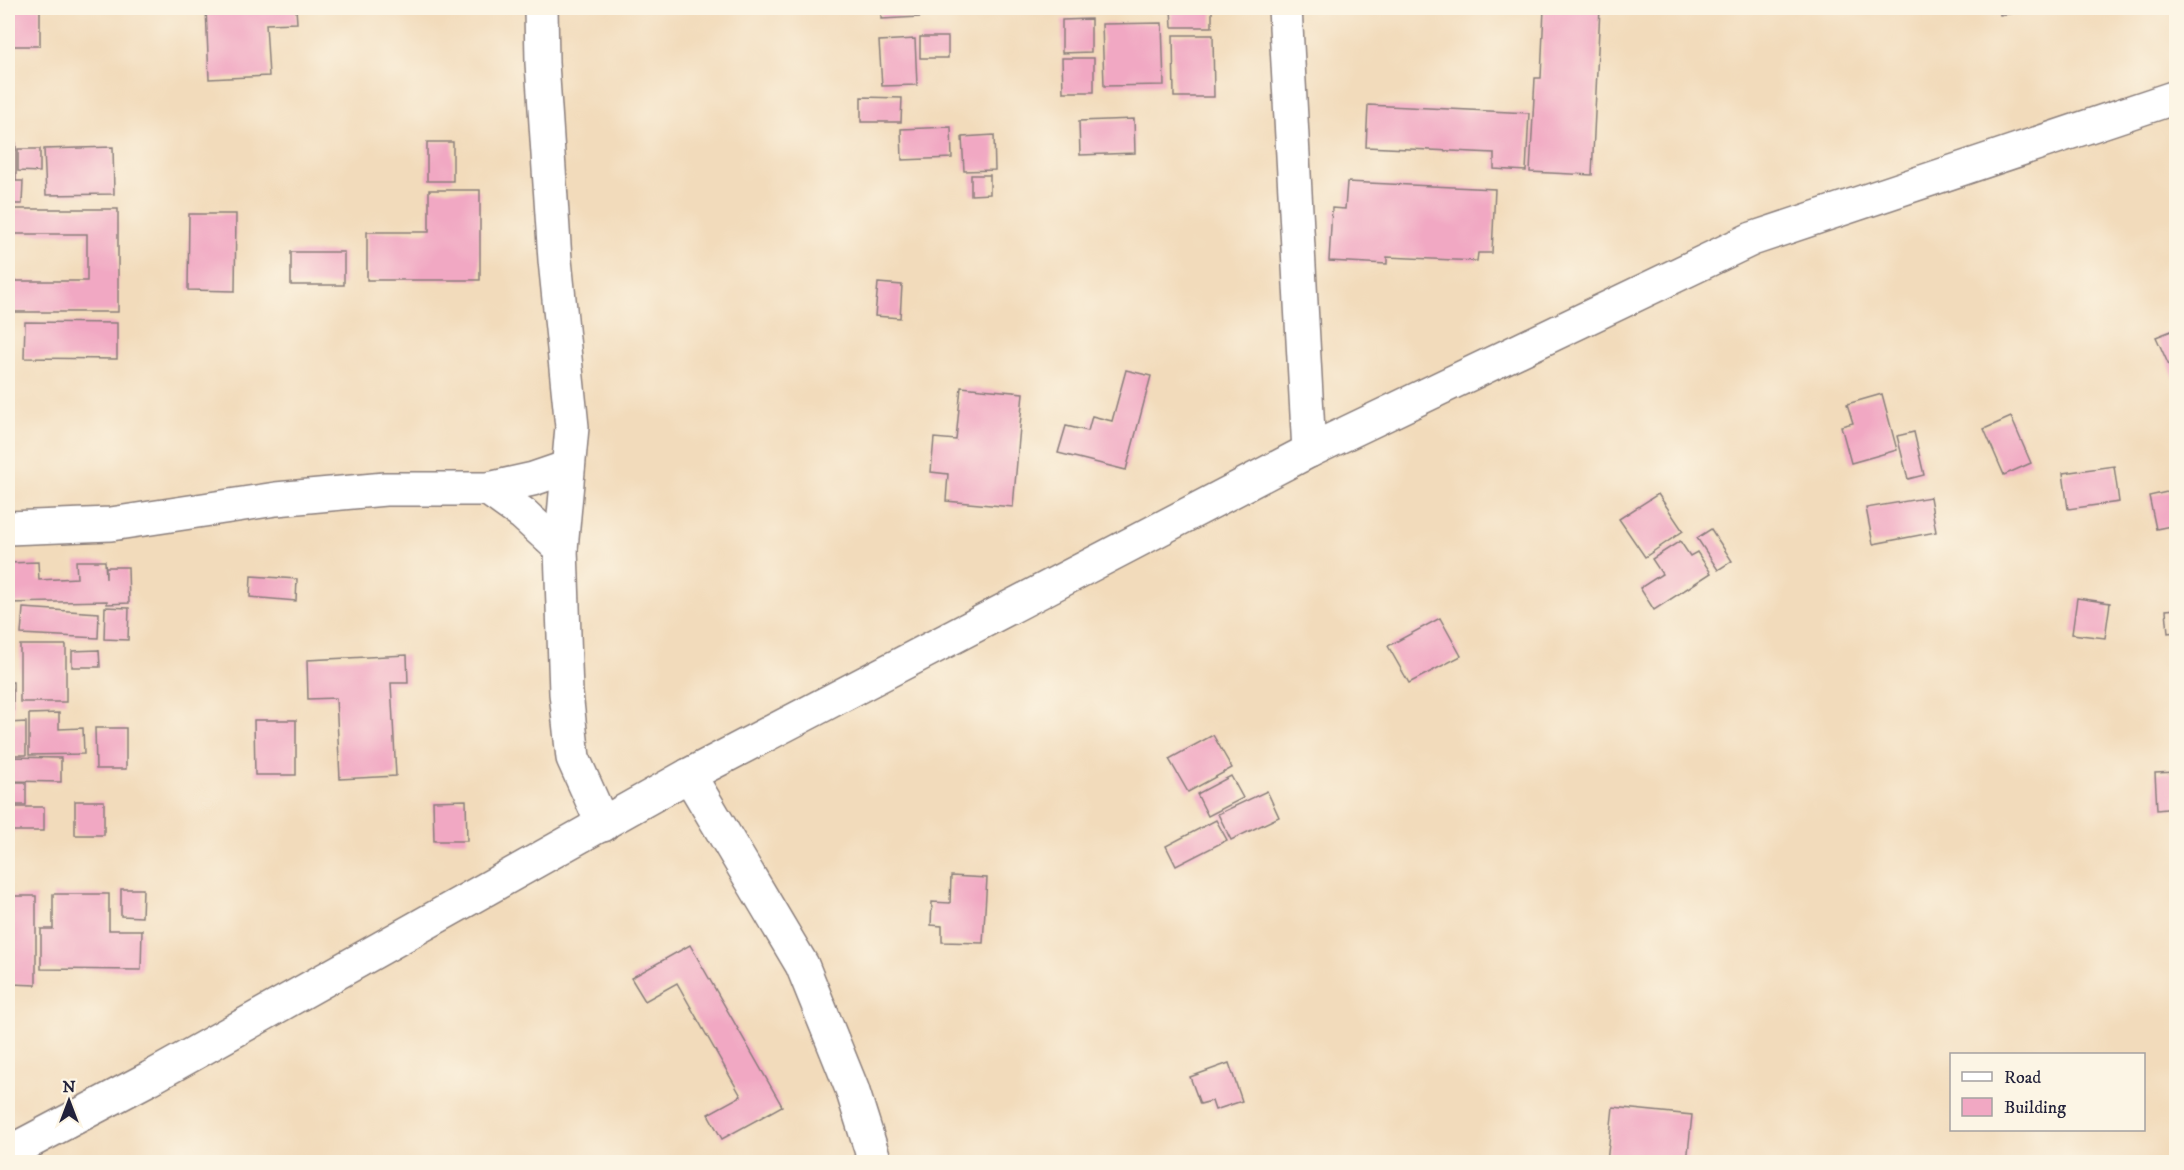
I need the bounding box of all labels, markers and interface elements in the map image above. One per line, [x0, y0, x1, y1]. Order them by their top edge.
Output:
legend [1950, 1053, 2145, 1131]
text: Road [2004, 1067, 2041, 1089]
north arrow [39, 1071, 99, 1131]
text: N [62, 1077, 76, 1097]
text: Building [2004, 1097, 2066, 1119]

